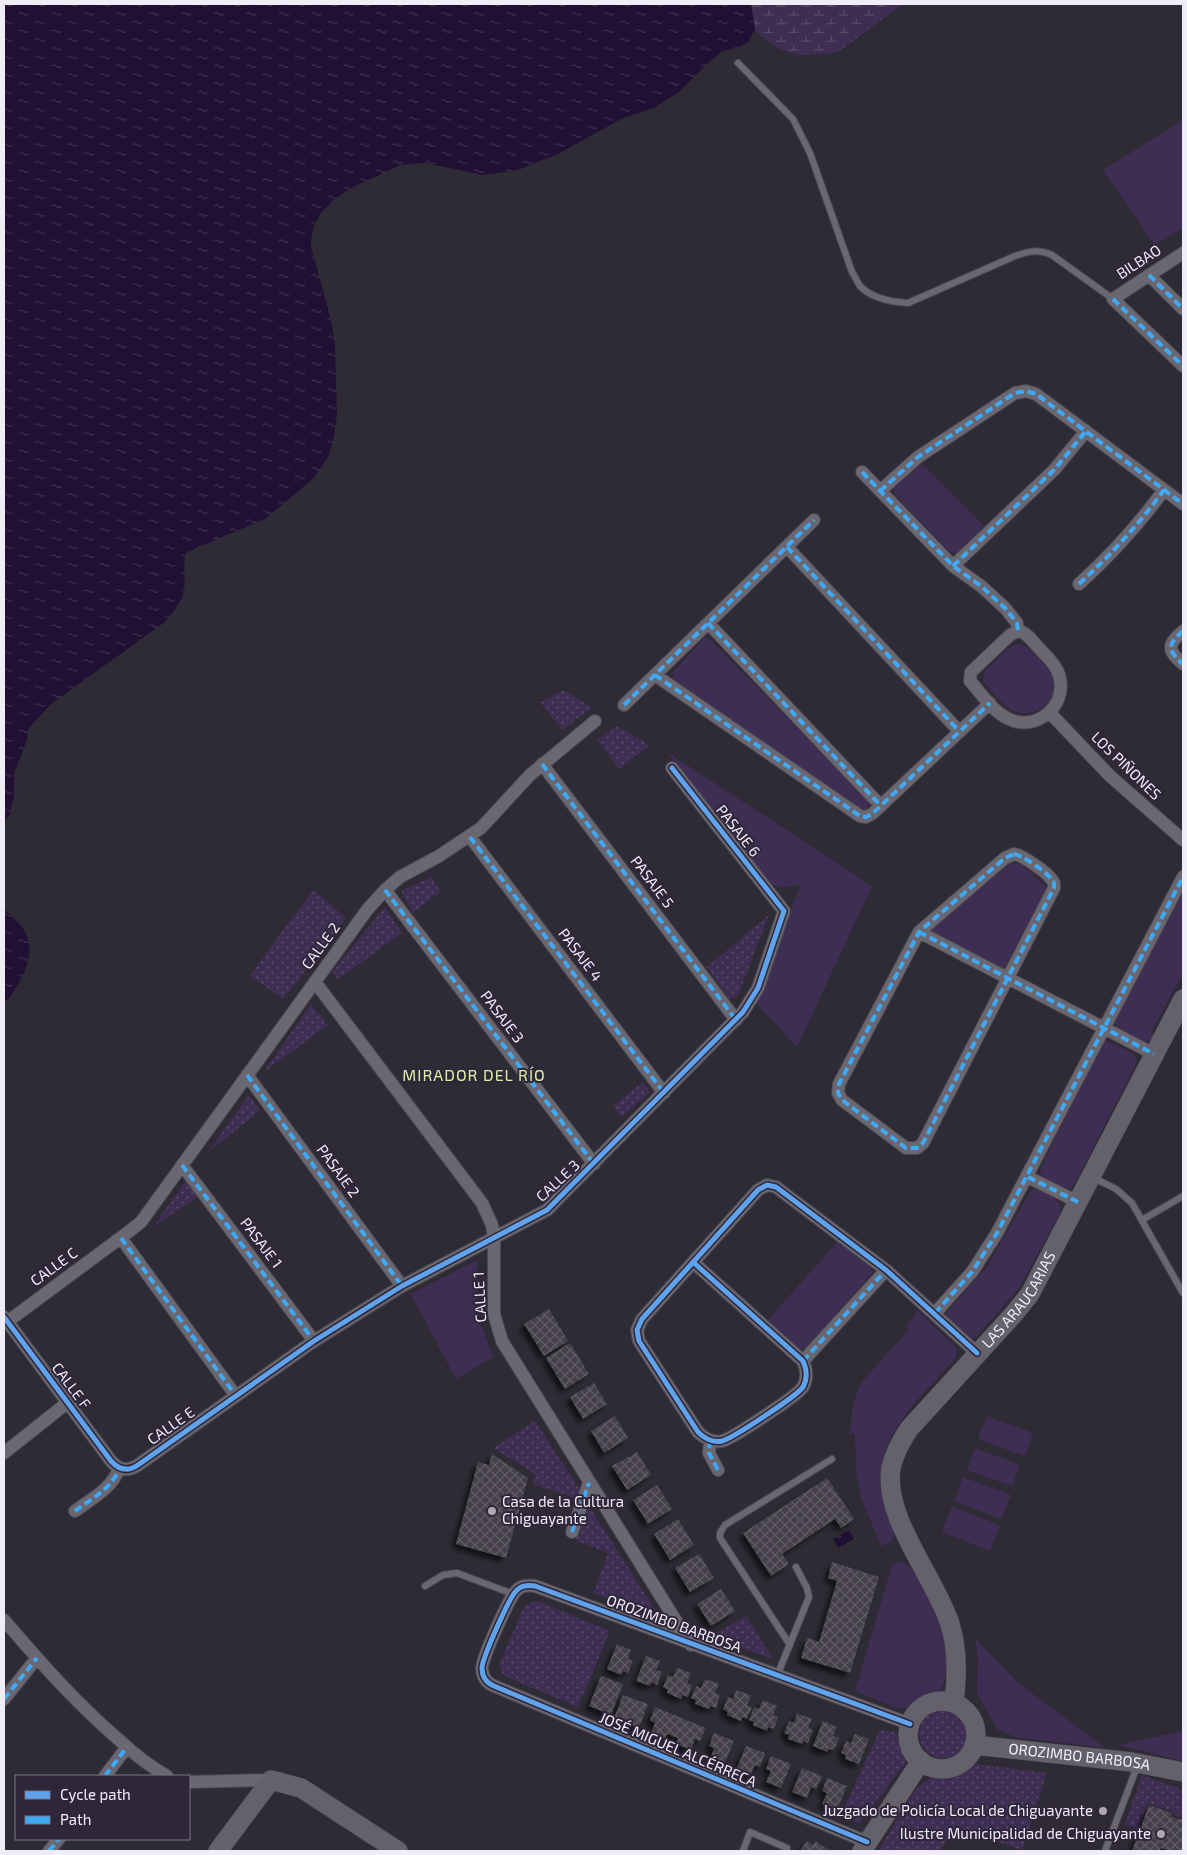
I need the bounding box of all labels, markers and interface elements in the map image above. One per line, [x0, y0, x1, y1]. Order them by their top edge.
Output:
street label: BILBAO [1113, 240, 1164, 282]
street label: LOS PIÑONES [1088, 728, 1165, 803]
street label: PASAJE 6 [713, 801, 765, 860]
street label: PASAJE 5 [627, 852, 678, 911]
street label: CALLE 2 [297, 918, 343, 972]
street label: PASAJE 4 [555, 924, 606, 984]
street label: PASAJE 3 [477, 987, 528, 1046]
district label: MIRADOR DEL RÍO [402, 1065, 546, 1084]
street label: PASAJE 2 [314, 1141, 364, 1200]
street label: CALLE 3 [532, 1155, 583, 1205]
street label: PASAJE 1 [237, 1214, 287, 1271]
street label: CALLE C [26, 1243, 81, 1289]
street label: LAS ARAUCARIAS [977, 1248, 1058, 1351]
street label: CALLE 1 [469, 1271, 489, 1323]
street label: CALLE F [49, 1359, 95, 1412]
street label: CALLE E [143, 1402, 197, 1448]
place label: Casa de la Cultura Chiguayante [502, 1492, 624, 1527]
marker: Casa de la Cultura Chiguayante [486, 1505, 498, 1517]
street label: OROZIMBO BARBOSA [604, 1590, 745, 1656]
street label: JOSÉ MIGUEL ALCÉRRECA [597, 1708, 760, 1791]
street label: OROZIMBO BARBOSA [1008, 1739, 1153, 1774]
legend [15, 1775, 190, 1840]
text: Cycle path [60, 1785, 131, 1803]
place label: Juzgado de Policía Local de Chiguayante [823, 1801, 1093, 1819]
marker: Juzgado de Policía Local de Chiguayante [1097, 1805, 1109, 1817]
text: Path [60, 1810, 91, 1828]
place label: Ilustre Municipalidad de Chiguayante [900, 1824, 1151, 1842]
marker: Ilustre Municipalidad de Chiguayante [1155, 1828, 1167, 1840]

